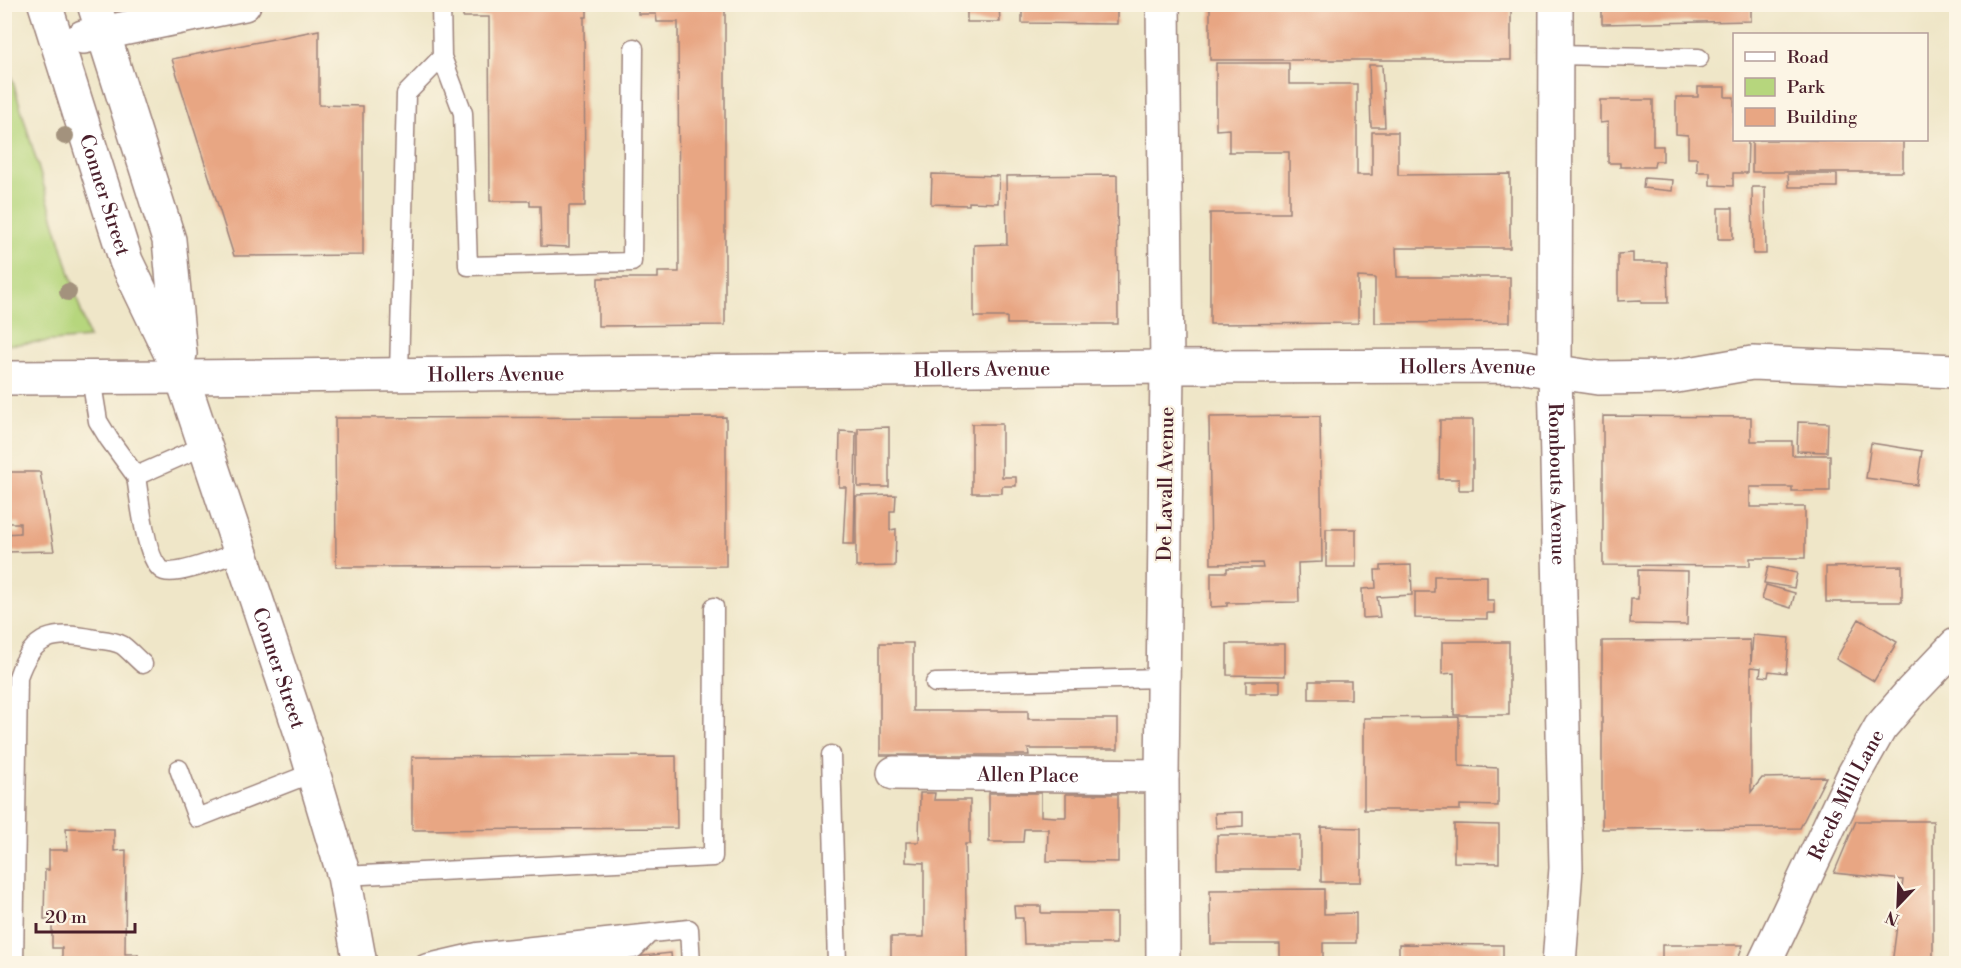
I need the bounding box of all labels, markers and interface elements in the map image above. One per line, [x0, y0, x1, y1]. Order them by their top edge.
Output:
legend [1733, 33, 1928, 141]
text: Road [1787, 46, 1830, 69]
text: Park [1787, 76, 1826, 99]
text: Building [1786, 106, 1858, 129]
street label: Conner Street [73, 131, 135, 259]
street label: Hollers Avenue [1400, 355, 1538, 383]
street label: Hollers Avenue [913, 357, 1050, 384]
street label: Hollers Avenue [428, 362, 564, 389]
street label: Rombouts Avenue [1542, 403, 1570, 565]
street label: De Lavall Avenue [1153, 406, 1180, 562]
street label: Conner Street [246, 605, 310, 732]
street label: Reeds Mill Lane [1804, 725, 1891, 865]
street label: Allen Place [976, 763, 1079, 789]
north arrow [1868, 875, 1928, 935]
scale bar [36, 896, 135, 934]
text: 20 m [45, 906, 87, 929]
text: N [1882, 906, 1902, 930]

